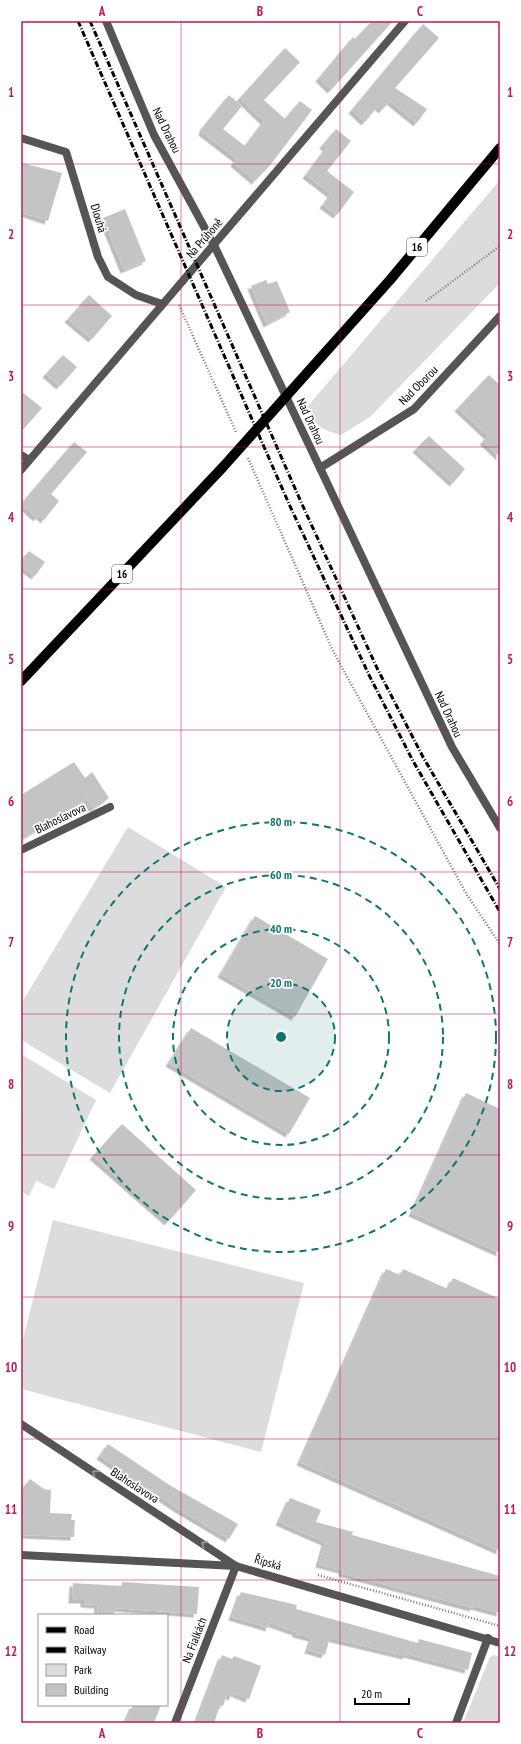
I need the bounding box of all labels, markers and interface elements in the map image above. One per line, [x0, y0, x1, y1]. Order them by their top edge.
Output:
text: A [98, 3, 106, 20]
text: B [257, 3, 263, 20]
text: C [417, 3, 423, 20]
text: 1 [8, 84, 14, 101]
text: 1 [507, 84, 513, 101]
street label: Nad Drahou [150, 105, 184, 155]
street label: Dlouhá [88, 202, 111, 235]
street label: Na Průhoně [183, 215, 225, 261]
text: 2 [8, 226, 14, 243]
text: 2 [507, 226, 513, 243]
road number: 16 [407, 238, 427, 256]
street label: Nad Oborou [395, 362, 441, 408]
text: 3 [8, 368, 14, 385]
text: 3 [507, 368, 513, 385]
street label: Nad Drahou [294, 396, 328, 446]
text: 4 [8, 509, 15, 526]
text: 4 [507, 509, 514, 526]
road number: 16 [112, 565, 132, 583]
text: 5 [8, 651, 14, 668]
text: 5 [507, 651, 513, 668]
street label: Nad Drahou [432, 689, 466, 739]
text: 6 [8, 793, 14, 810]
text: 6 [507, 793, 513, 810]
street label: Blahoslavova [32, 799, 88, 837]
text: 80 m [270, 814, 292, 829]
text: 60 m [270, 867, 292, 882]
text: 40 m [270, 921, 292, 936]
text: 7 [8, 934, 14, 951]
text: 7 [507, 934, 513, 951]
text: 20 m [270, 975, 292, 990]
centre of rings [274, 1030, 288, 1044]
text: 8 [8, 1076, 14, 1093]
text: 8 [507, 1076, 513, 1093]
text: 9 [8, 1218, 14, 1235]
text: 9 [507, 1218, 513, 1235]
text: 10 [5, 1359, 17, 1376]
text: 10 [504, 1359, 516, 1376]
street label: Blahoslavova [108, 1464, 162, 1506]
one-way arrow [92, 1470, 99, 1477]
text: 11 [5, 1501, 17, 1518]
text: 11 [504, 1501, 516, 1518]
one-way arrow [201, 1542, 208, 1549]
street label: Řípská [253, 1551, 283, 1573]
legend [38, 1614, 168, 1706]
street label: Na Fialkách [178, 1615, 210, 1665]
text: Road [74, 1622, 94, 1637]
text: Railway [74, 1642, 107, 1657]
text: 12 [5, 1643, 17, 1660]
text: 12 [504, 1643, 516, 1660]
text: Park [74, 1662, 92, 1677]
scale bar [355, 1680, 409, 1706]
text: Building [74, 1682, 109, 1697]
text: 20 m [361, 1686, 382, 1701]
text: A [98, 1725, 106, 1742]
text: B [257, 1725, 263, 1742]
text: C [417, 1725, 423, 1742]

